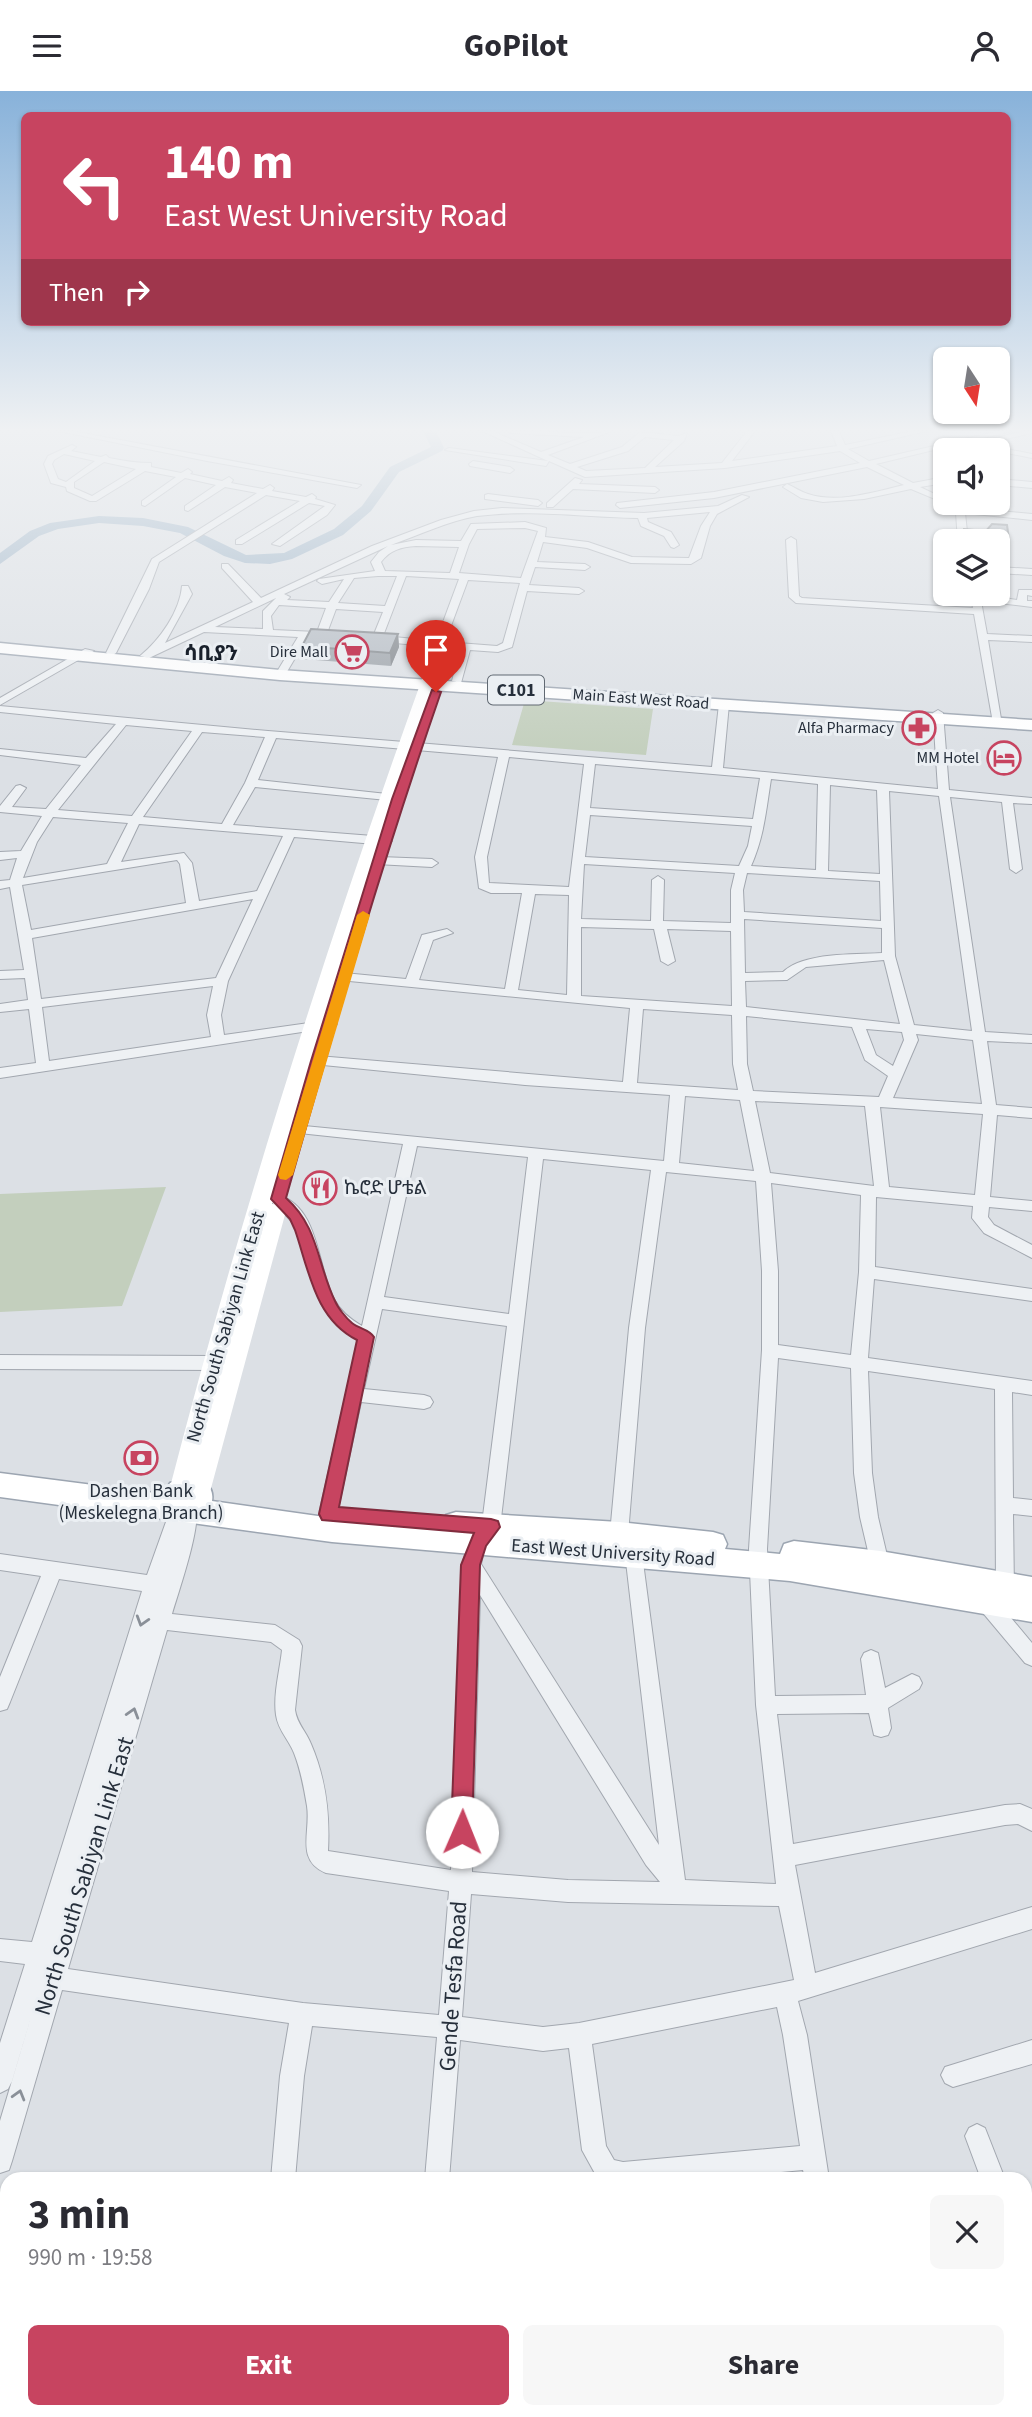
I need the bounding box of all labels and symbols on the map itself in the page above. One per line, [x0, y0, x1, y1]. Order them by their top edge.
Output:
north arrow [933, 347, 1010, 423]
pin [406, 620, 466, 692]
supermarket icon: Dire Mall [333, 633, 371, 671]
district label: ሳቢያን [184, 638, 238, 668]
place label: Dire Mall [270, 641, 328, 663]
road number: C101 [488, 675, 544, 705]
street label: Main East West Road [572, 683, 710, 715]
pharmacy icon: Alfa Pharmacy [900, 709, 938, 747]
place label: Alfa Pharmacy [798, 717, 895, 739]
hotel icon: MM Hotel [985, 739, 1023, 777]
place label: MM Hotel [917, 747, 979, 769]
restaurant icon: ኬሮድ ሆቴል [301, 1169, 339, 1207]
place label: ኬሮድ ሆቴል [344, 1175, 427, 1202]
street label: North South Sabiyan Link East [180, 1208, 272, 1446]
bank icon: Dashen Bank (Meskelegna Branch) [122, 1439, 160, 1477]
place label: Dashen Bank (Meskelegna Branch) [59, 1478, 223, 1527]
street label: East West University Road [510, 1532, 716, 1574]
one-way arrow [135, 1615, 150, 1627]
one-way arrow [125, 1707, 140, 1719]
street label: North South Sabiyan Link East [26, 1732, 142, 2019]
position arrow [425, 1795, 499, 1869]
street label: Gende Tesfa Road [431, 1900, 475, 2072]
one-way arrow [10, 2089, 25, 2101]

